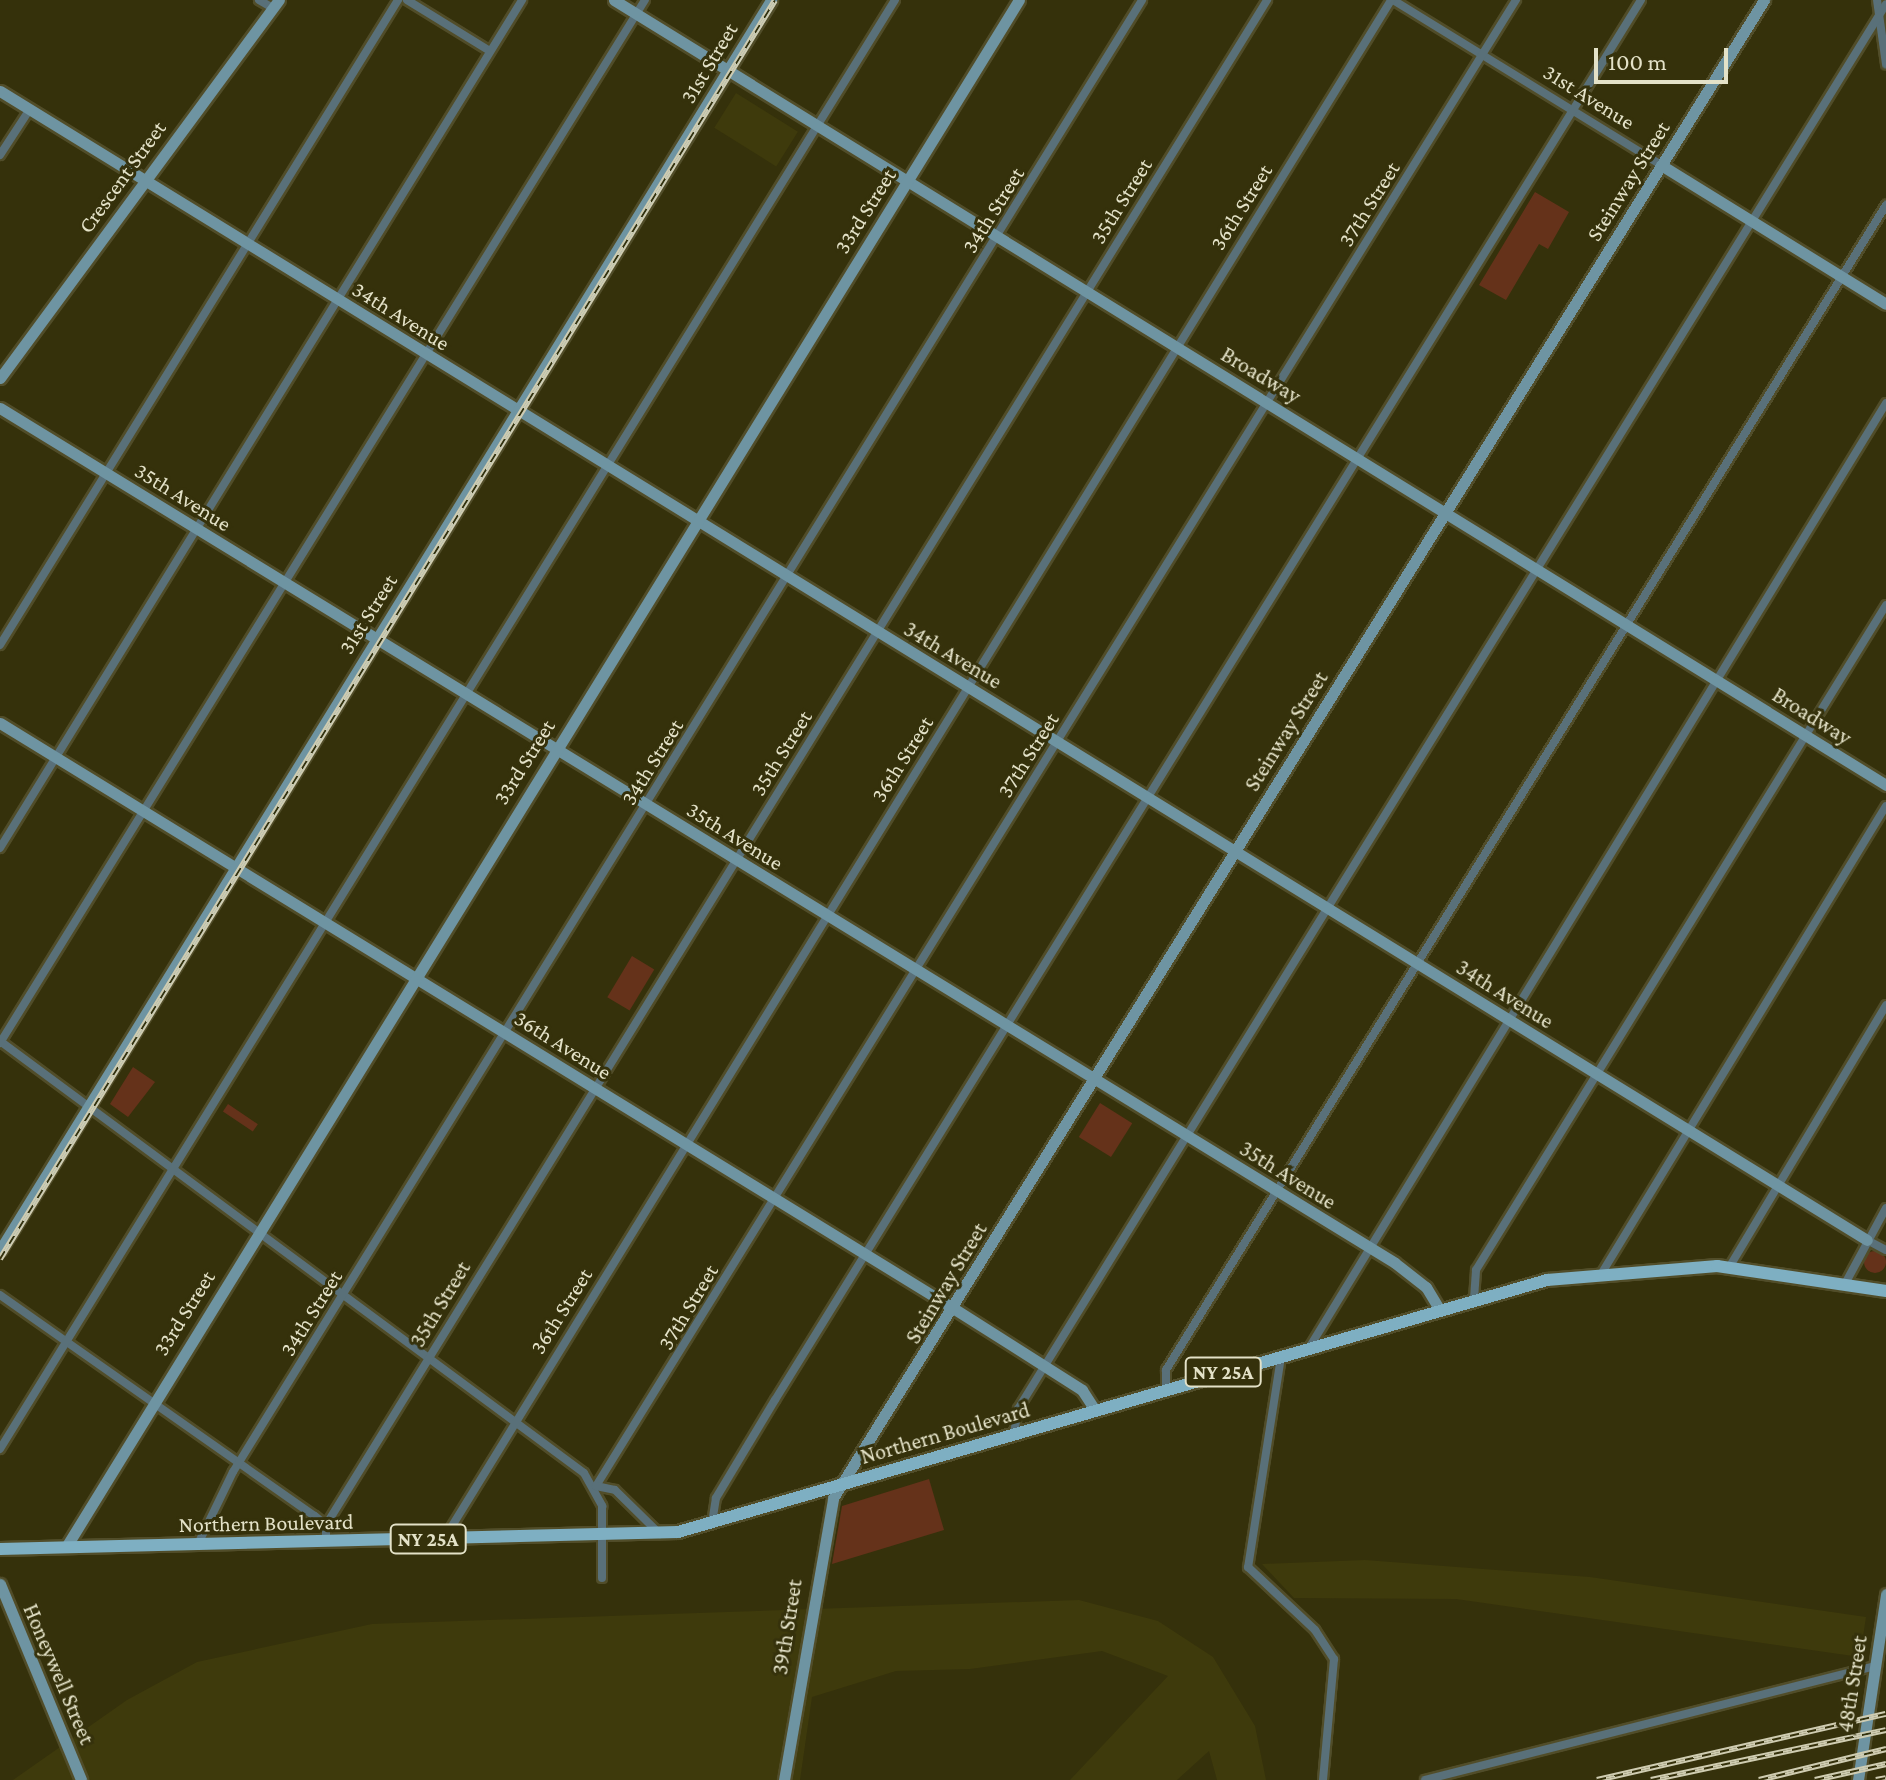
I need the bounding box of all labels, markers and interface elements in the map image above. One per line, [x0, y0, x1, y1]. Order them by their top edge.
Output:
street label: 31st Street [675, 18, 743, 108]
scale bar [1598, 32, 1732, 82]
text: 100 m [1608, 48, 1667, 75]
street label: 31st Avenue [1539, 59, 1639, 135]
street label: Crescent Street [73, 116, 171, 238]
street label: Steinway Street [1581, 116, 1675, 246]
street label: 35th Street [1085, 154, 1157, 248]
street label: 37th Street [1333, 157, 1405, 251]
street label: 36th Street [1204, 159, 1278, 255]
street label: 34th Street [956, 162, 1030, 258]
street label: 33rd Street [829, 164, 901, 258]
street label: 34th Avenue [347, 276, 455, 356]
street label: Broadway [1216, 341, 1306, 409]
street label: 35th Avenue [130, 457, 236, 537]
street label: 31st Street [333, 569, 403, 659]
street label: 34th Avenue [899, 615, 1007, 695]
street label: Steinway Street [1239, 666, 1333, 796]
street label: Broadway [1768, 681, 1856, 751]
street label: 35th Street [745, 706, 817, 800]
street label: 37th Street [992, 708, 1064, 802]
street label: 36th Street [865, 711, 939, 807]
street label: 34th Street [615, 714, 689, 810]
street label: 33rd Street [488, 715, 560, 809]
street label: 35th Avenue [682, 796, 788, 876]
street label: 34th Avenue [1451, 954, 1559, 1034]
street label: 36th Avenue [510, 1005, 616, 1085]
street label: 35th Avenue [1235, 1135, 1341, 1215]
street label: Steinway Street [900, 1218, 992, 1348]
street label: 35th Street [404, 1256, 476, 1352]
street label: 37th Street [652, 1259, 724, 1355]
street label: 36th Street [524, 1263, 598, 1359]
street label: 34th Street [274, 1265, 348, 1361]
street label: 33rd Street [148, 1266, 220, 1360]
road number: NY 25A [1183, 1356, 1263, 1388]
street label: Northern Boulevard [857, 1396, 1033, 1470]
street label: Northern Boulevard [178, 1508, 354, 1538]
road number: NY 25A [388, 1523, 468, 1555]
street label: 39th Street [766, 1577, 808, 1677]
street label: Honeywell Street [18, 1600, 100, 1748]
street label: 48th Street [1831, 1634, 1873, 1734]

